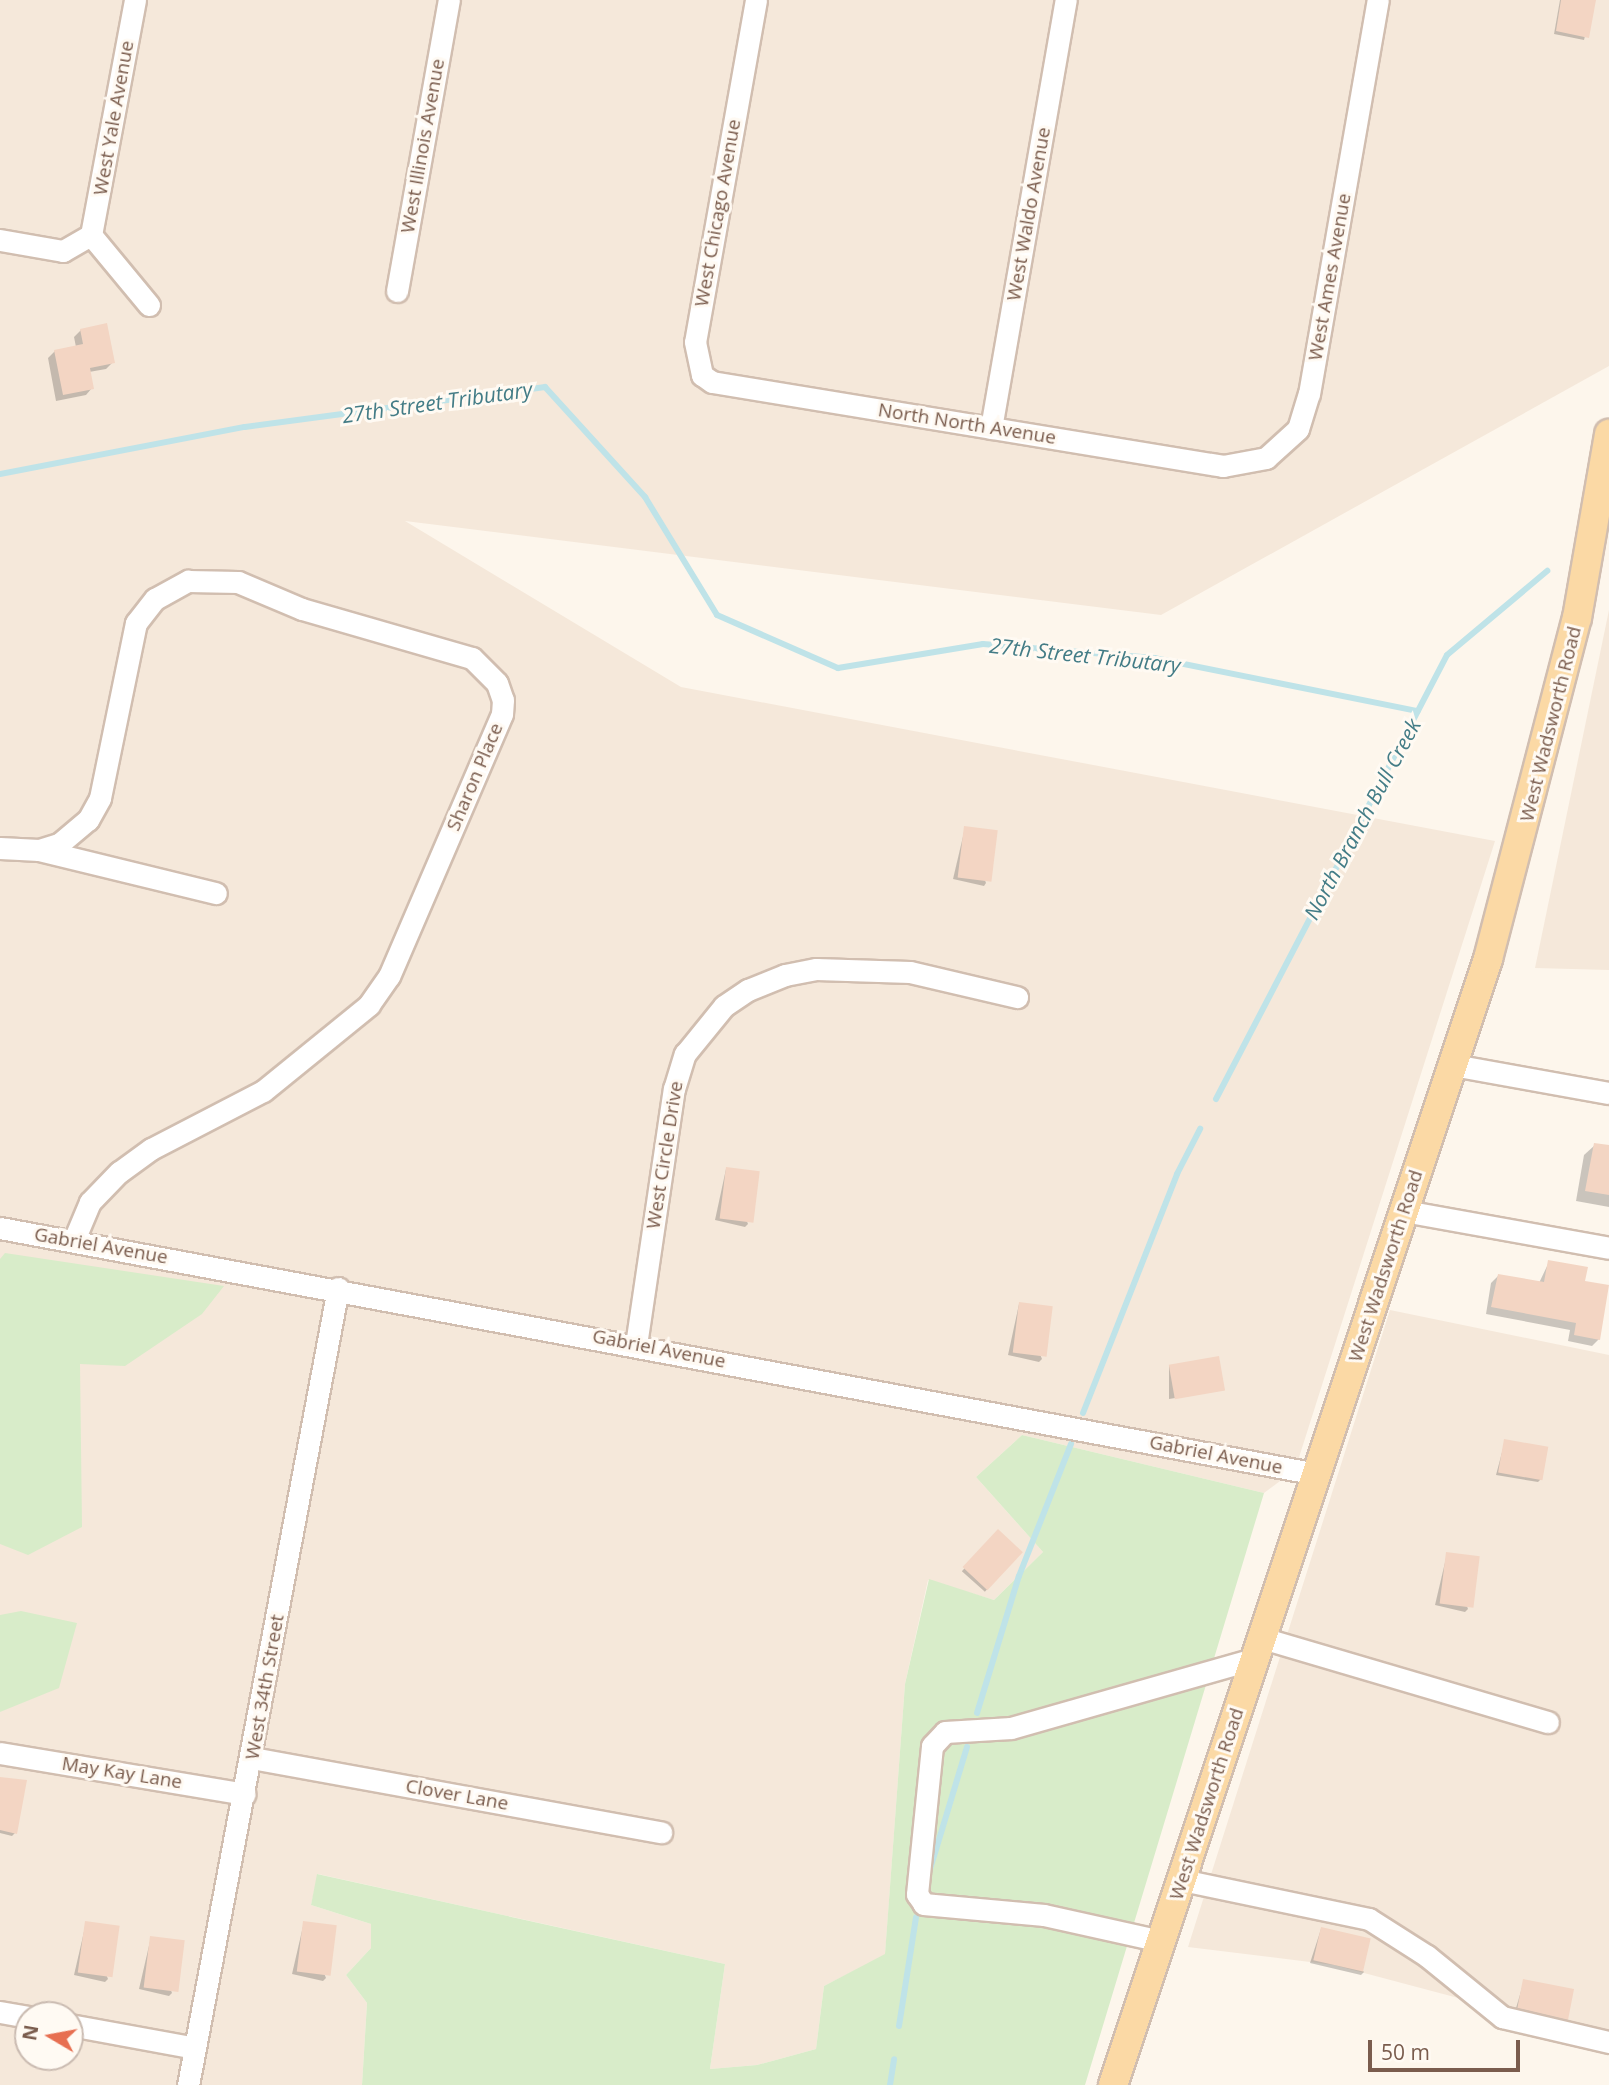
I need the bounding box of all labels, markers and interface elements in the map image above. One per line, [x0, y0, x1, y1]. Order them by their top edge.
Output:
street label: West Yale Avenue [89, 39, 139, 197]
street label: West Illinois Avenue [396, 57, 450, 235]
street label: West Chicago Avenue [690, 118, 746, 308]
street label: West Waldo Avenue [1002, 125, 1056, 303]
street label: West Ames Avenue [1304, 192, 1356, 362]
water label: 27th Street Tributary [340, 376, 534, 428]
street label: North North Avenue [876, 399, 1058, 449]
street label: West Wadsworth Road [1516, 624, 1586, 824]
water label: 27th Street Tributary [988, 632, 1182, 678]
water label: North Branch Bull Creek [1298, 714, 1426, 924]
street label: Sharon Place [442, 720, 508, 834]
street label: West Circle Drive [642, 1079, 688, 1231]
street label: West Wadsworth Road [1344, 1167, 1428, 1365]
street label: Gabriel Avenue [32, 1223, 170, 1269]
street label: Gabriel Avenue [591, 1325, 727, 1373]
street label: Gabriel Avenue [1148, 1431, 1284, 1479]
street label: West 34th Street [241, 1613, 289, 1761]
street label: West Wadsworth Road [1165, 1705, 1249, 1903]
street label: May Kay Lane [60, 1752, 184, 1794]
street label: Clover Lane [404, 1775, 510, 1815]
north arrow [14, 2001, 84, 2071]
text: N [16, 2023, 44, 2043]
scale bar [1371, 2025, 1523, 2070]
text: 50 m [1381, 2038, 1430, 2066]

